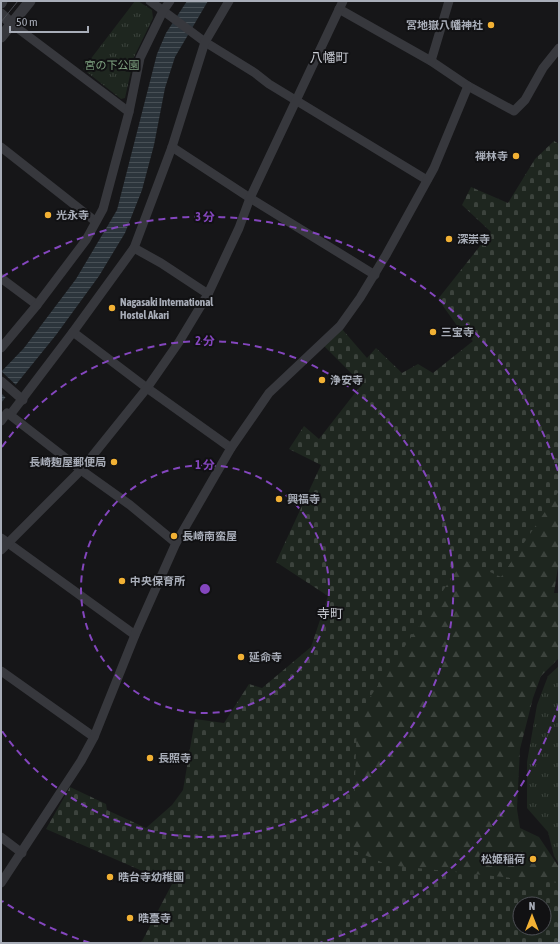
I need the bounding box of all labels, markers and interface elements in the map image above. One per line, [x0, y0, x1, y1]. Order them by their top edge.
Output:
scale bar [10, 8, 88, 34]
text: 50 m [16, 15, 38, 29]
place label: 宮地嶽八幡神社 [406, 19, 483, 31]
marker: 宮地嶽八幡神社 [486, 20, 496, 30]
district label: 八幡町 [309, 50, 349, 65]
park label: 宮の下公園 [85, 59, 140, 71]
place label: 禅林寺 [475, 150, 508, 162]
marker: 禅林寺 [511, 151, 521, 161]
place label: 光永寺 [56, 209, 89, 221]
marker: 光永寺 [43, 210, 53, 220]
text: 3 分 [195, 210, 215, 224]
place label: 深崇寺 [457, 233, 490, 245]
marker: 深崇寺 [444, 234, 454, 244]
place label: Nagasaki International Hostel Akari [120, 296, 214, 321]
marker: Nagasaki International Hostel Akari [107, 303, 117, 313]
place label: 三宝寺 [441, 326, 474, 338]
marker: 三宝寺 [428, 327, 438, 337]
text: 2 分 [195, 334, 215, 348]
place label: 浄安寺 [330, 374, 363, 386]
marker: 浄安寺 [317, 375, 327, 385]
place label: 長崎麹屋郵便局 [29, 456, 106, 468]
marker: 長崎麹屋郵便局 [109, 457, 119, 467]
text: 1 分 [195, 458, 215, 472]
place label: 興福寺 [287, 493, 320, 505]
marker: 興福寺 [274, 494, 284, 504]
place label: 長崎南蛮屋 [182, 530, 237, 542]
marker: 長崎南蛮屋 [169, 531, 179, 541]
place label: 中央保育所 [130, 575, 185, 587]
marker: 中央保育所 [117, 576, 127, 586]
centre of rings [198, 582, 212, 596]
district label: 寺町 [317, 606, 343, 621]
place label: 延命寺 [249, 651, 282, 663]
marker: 延命寺 [236, 652, 246, 662]
place label: 長照寺 [158, 752, 191, 764]
marker: 長照寺 [145, 753, 155, 763]
place label: 松姫稲荷 [481, 853, 525, 865]
marker: 松姫稲荷 [528, 854, 538, 864]
place label: 晧台寺幼稚園 [118, 871, 184, 883]
marker: 晧台寺幼稚園 [105, 872, 115, 882]
north arrow [512, 896, 552, 936]
text: N [529, 900, 535, 912]
place label: 晧臺寺 [138, 912, 171, 924]
marker: 晧臺寺 [125, 913, 135, 923]

